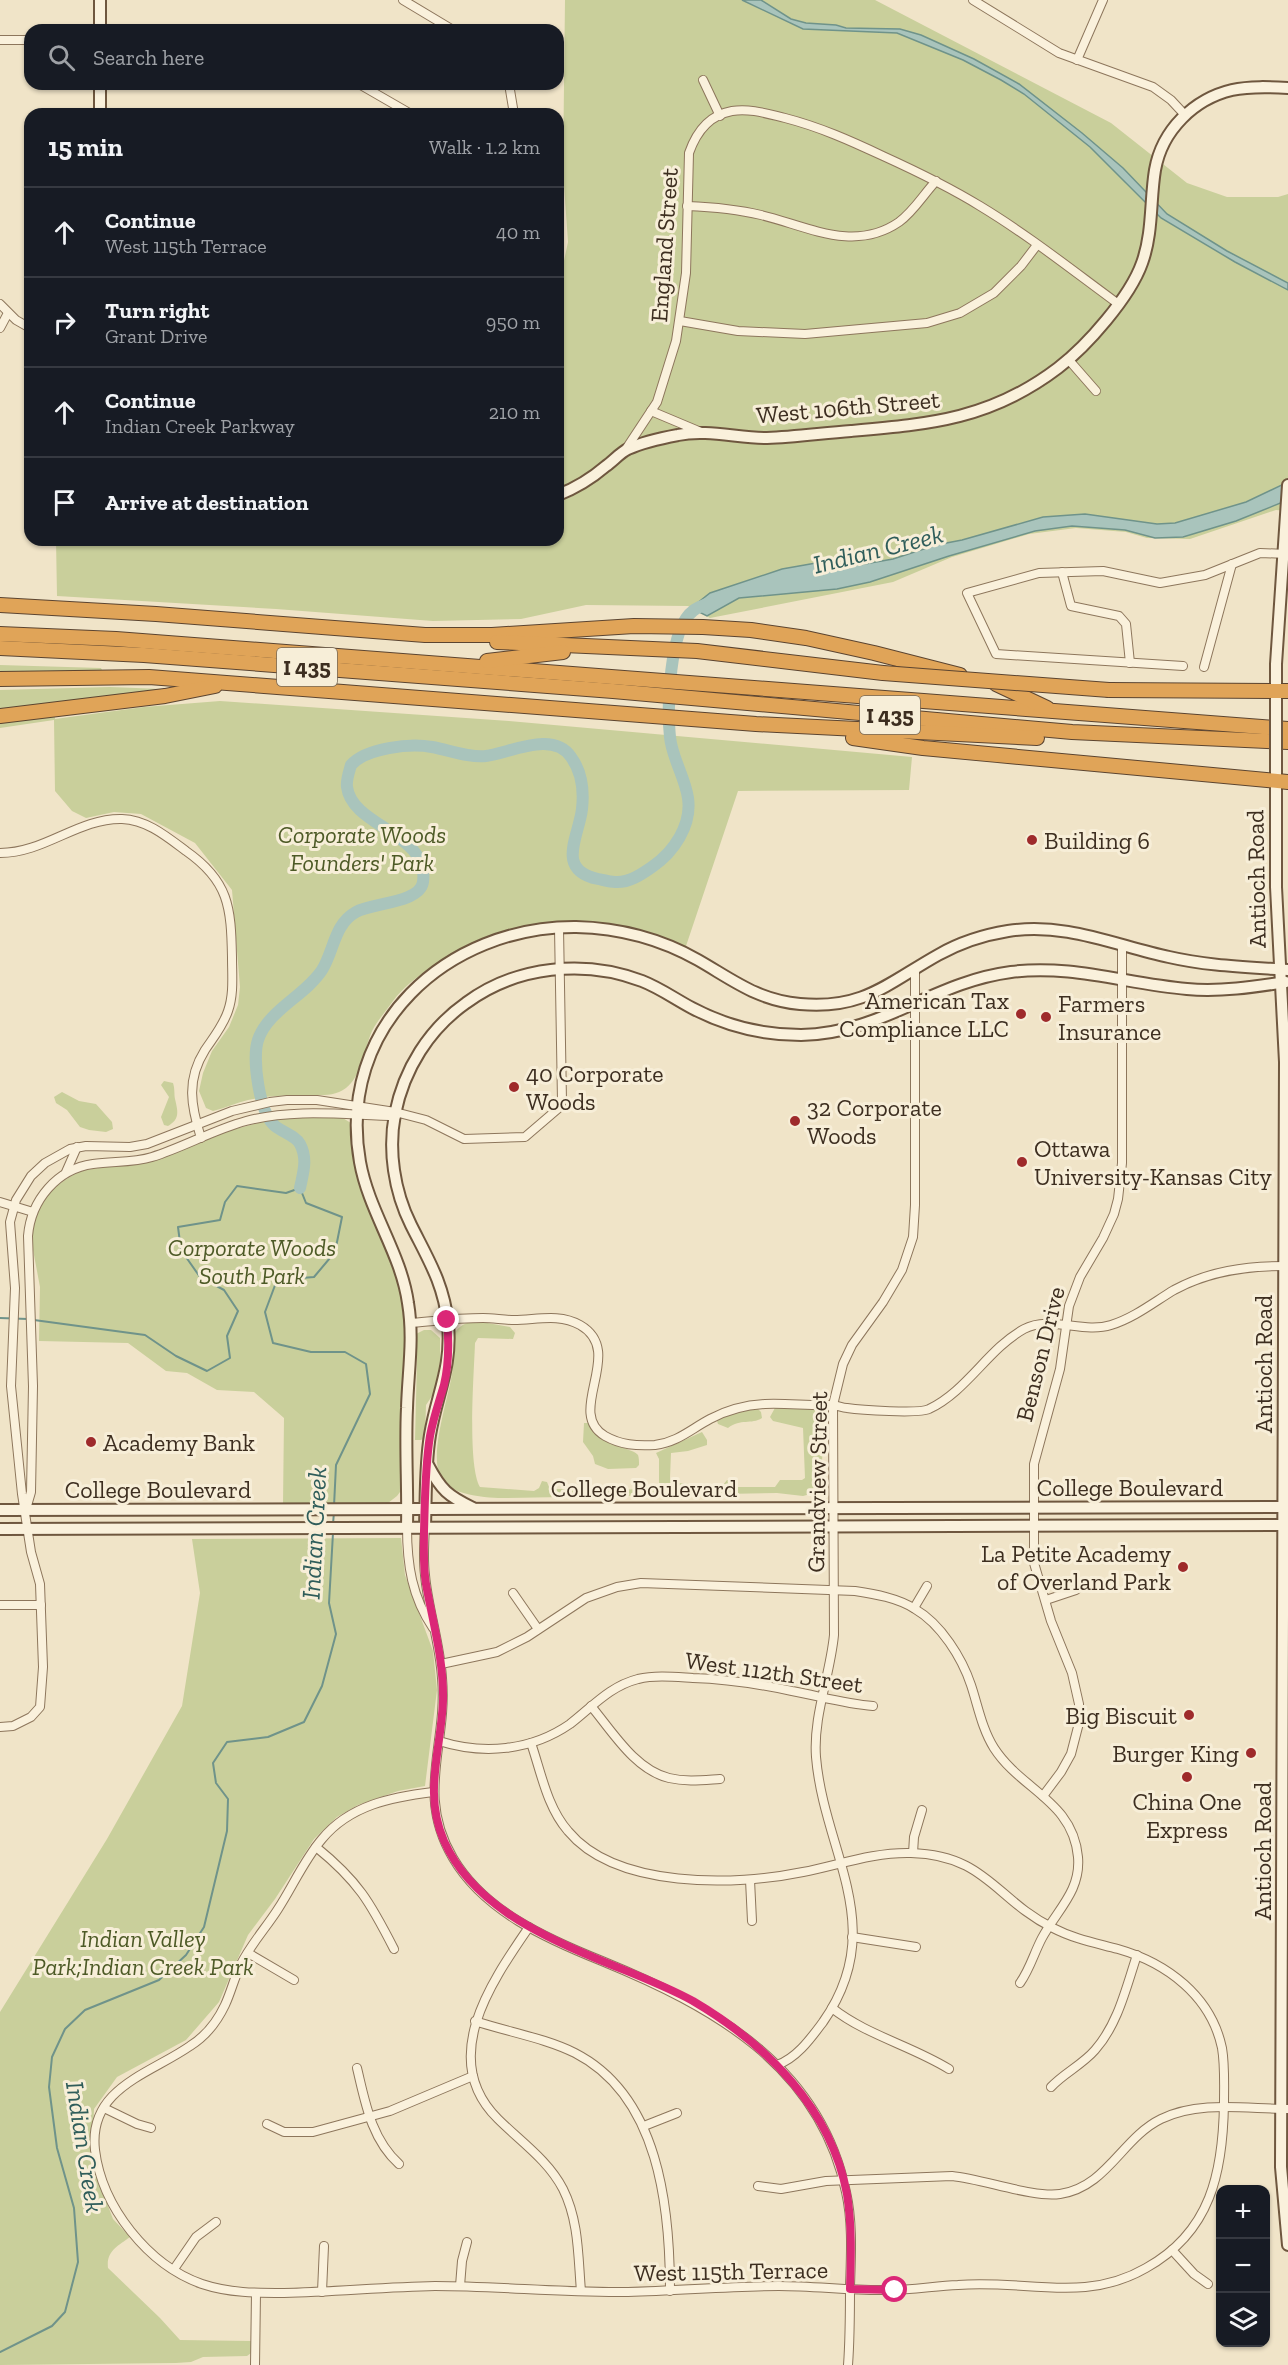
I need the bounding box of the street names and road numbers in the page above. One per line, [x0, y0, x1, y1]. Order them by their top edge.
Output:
street label: England Street [644, 167, 684, 323]
street label: West 106th Street [755, 385, 941, 429]
road number: I 435 [277, 648, 337, 686]
road number: I 435 [860, 696, 920, 734]
street label: Antioch Road [1240, 809, 1272, 949]
street label: Benson Drive [1009, 1284, 1071, 1424]
street label: Antioch Road [1249, 1295, 1278, 1433]
street label: Grandview Street [801, 1391, 833, 1573]
street label: College Boulevard [1037, 1473, 1223, 1502]
street label: College Boulevard [551, 1474, 737, 1503]
street label: College Boulevard [65, 1475, 251, 1504]
street label: West 112th Street [683, 1645, 865, 1699]
street label: Antioch Road [1248, 1782, 1277, 1920]
street label: West 115th Terrace [634, 2255, 828, 2287]

